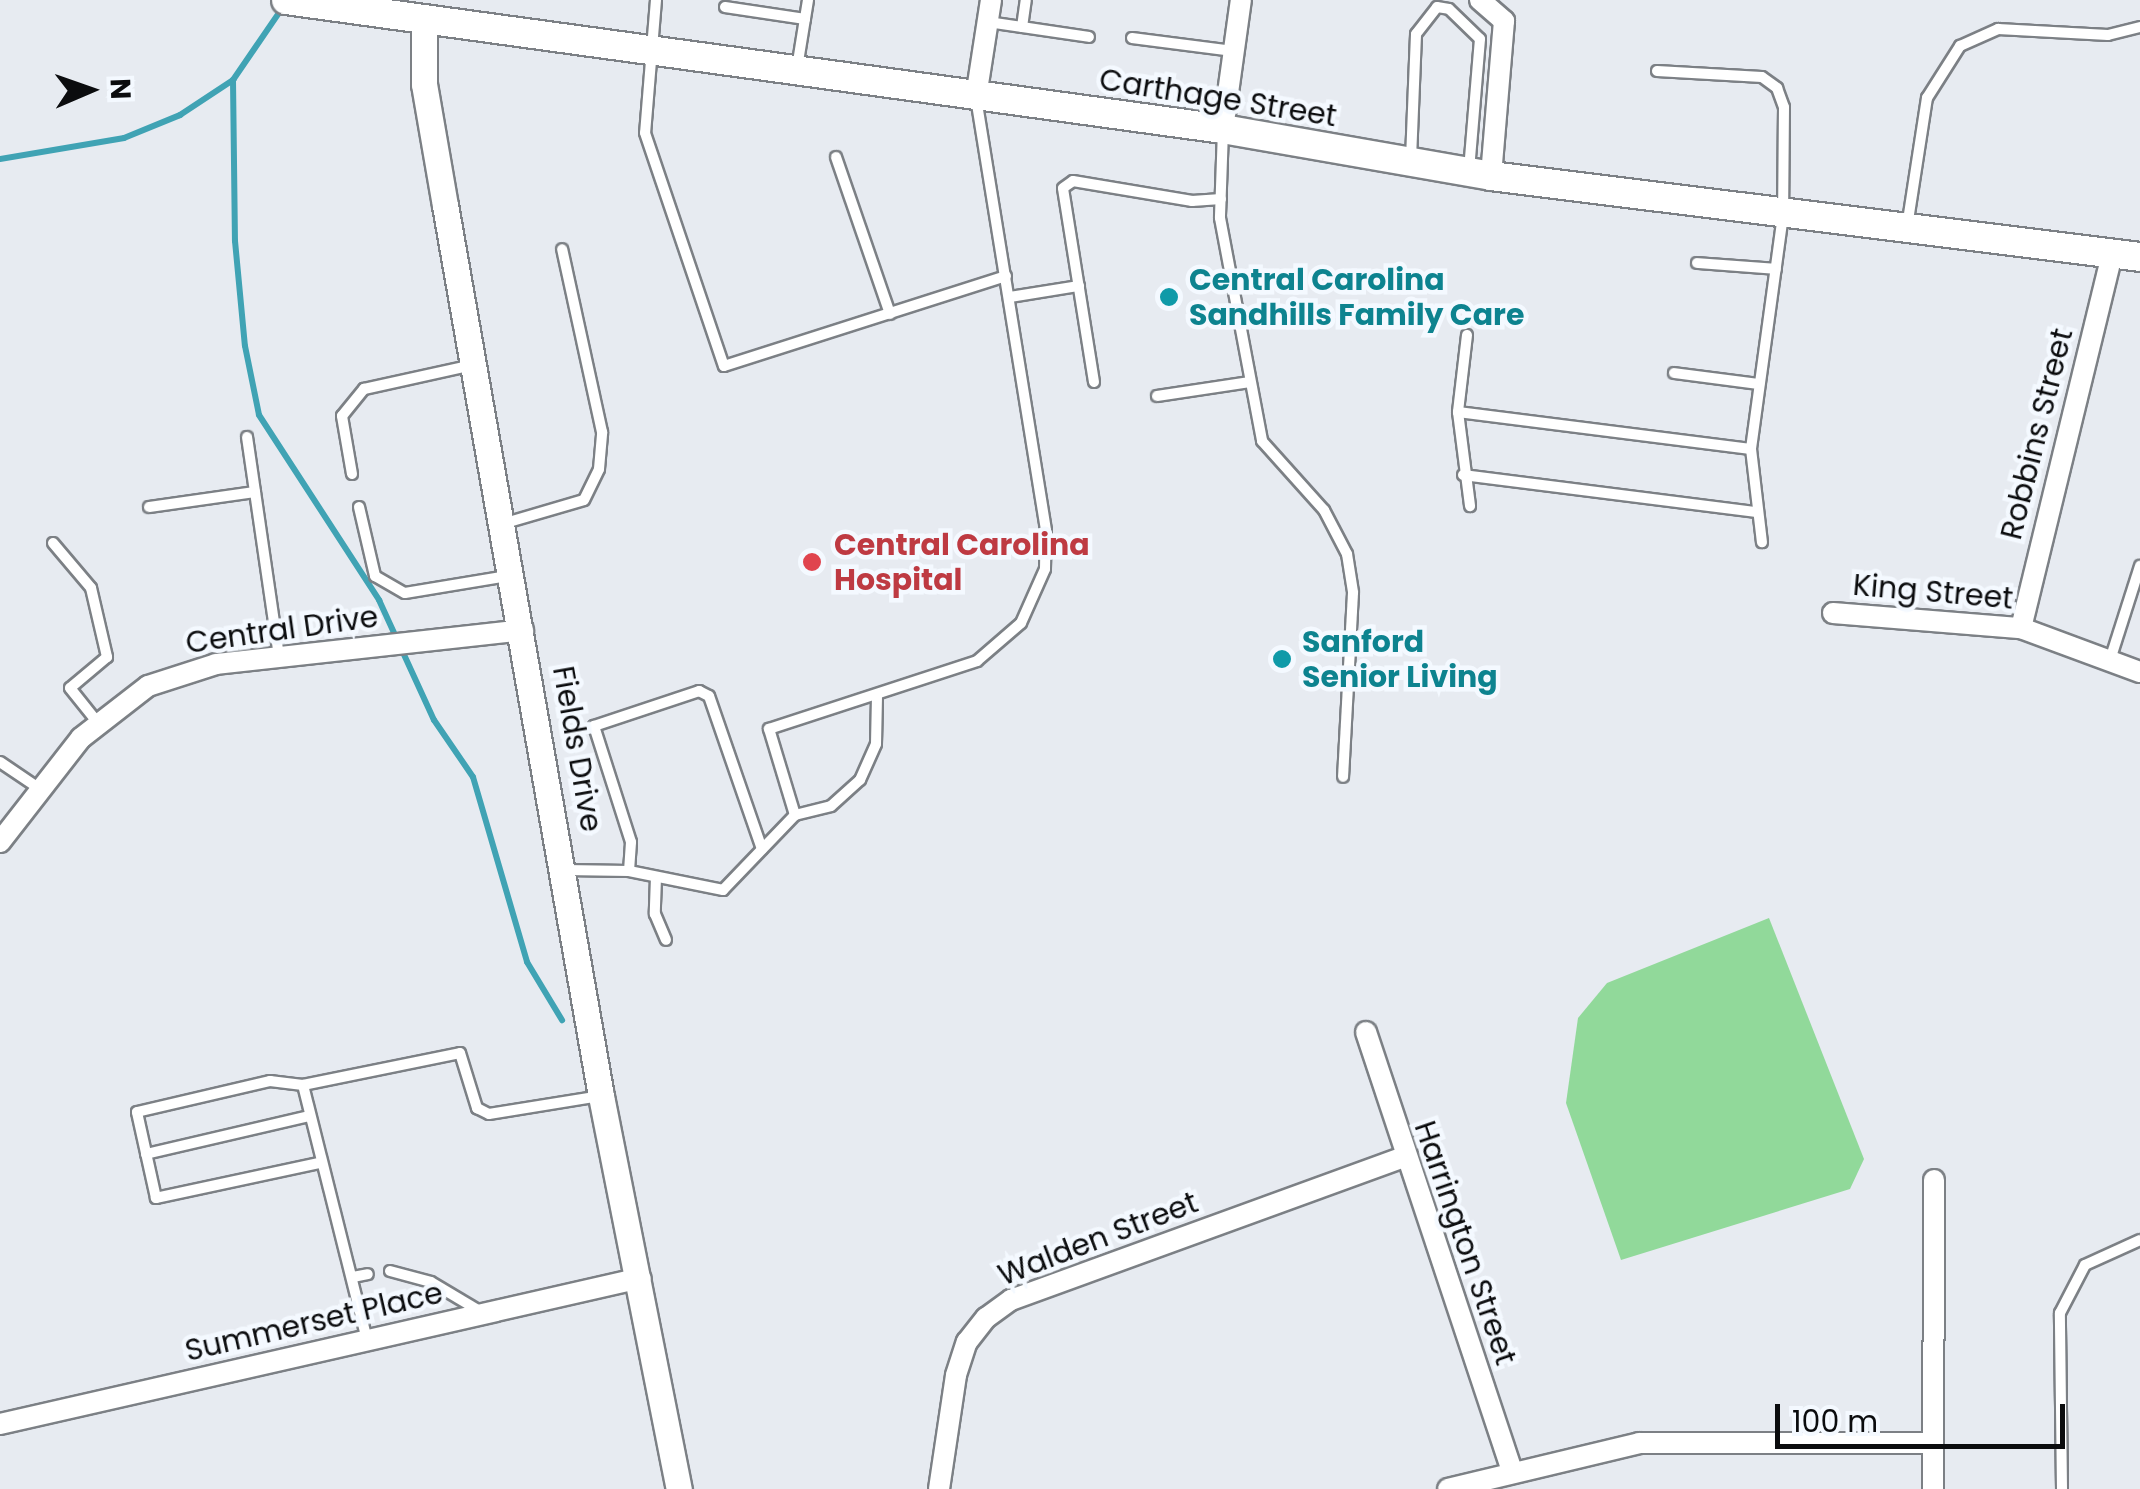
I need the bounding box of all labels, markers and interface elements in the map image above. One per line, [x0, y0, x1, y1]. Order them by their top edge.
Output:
north arrow [40, 40, 140, 140]
street label: Carthage Street [1097, 61, 1339, 135]
text: N [101, 78, 140, 100]
place label: Central Carolina Sandhills Family Care [1189, 262, 1524, 332]
marker: Central Carolina Sandhills Family Care [1158, 286, 1180, 308]
street label: Robbins Street [1993, 325, 2081, 543]
place label: Central Carolina Hospital [834, 527, 1090, 598]
marker: Central Carolina Hospital [799, 549, 825, 575]
street label: King Street [1851, 567, 2015, 617]
street label: Central Drive [183, 599, 381, 661]
place label: Sanford Senior Living [1302, 624, 1498, 694]
marker: Sanford Senior Living [1271, 648, 1293, 670]
street label: Fields Drive [545, 663, 609, 835]
street label: Harrington Street [1406, 1116, 1524, 1370]
street label: Walden Street [993, 1184, 1203, 1294]
street label: Summerset Place [182, 1275, 446, 1369]
scale bar [1780, 1384, 2070, 1446]
text: 100 m [1792, 1400, 1878, 1443]

